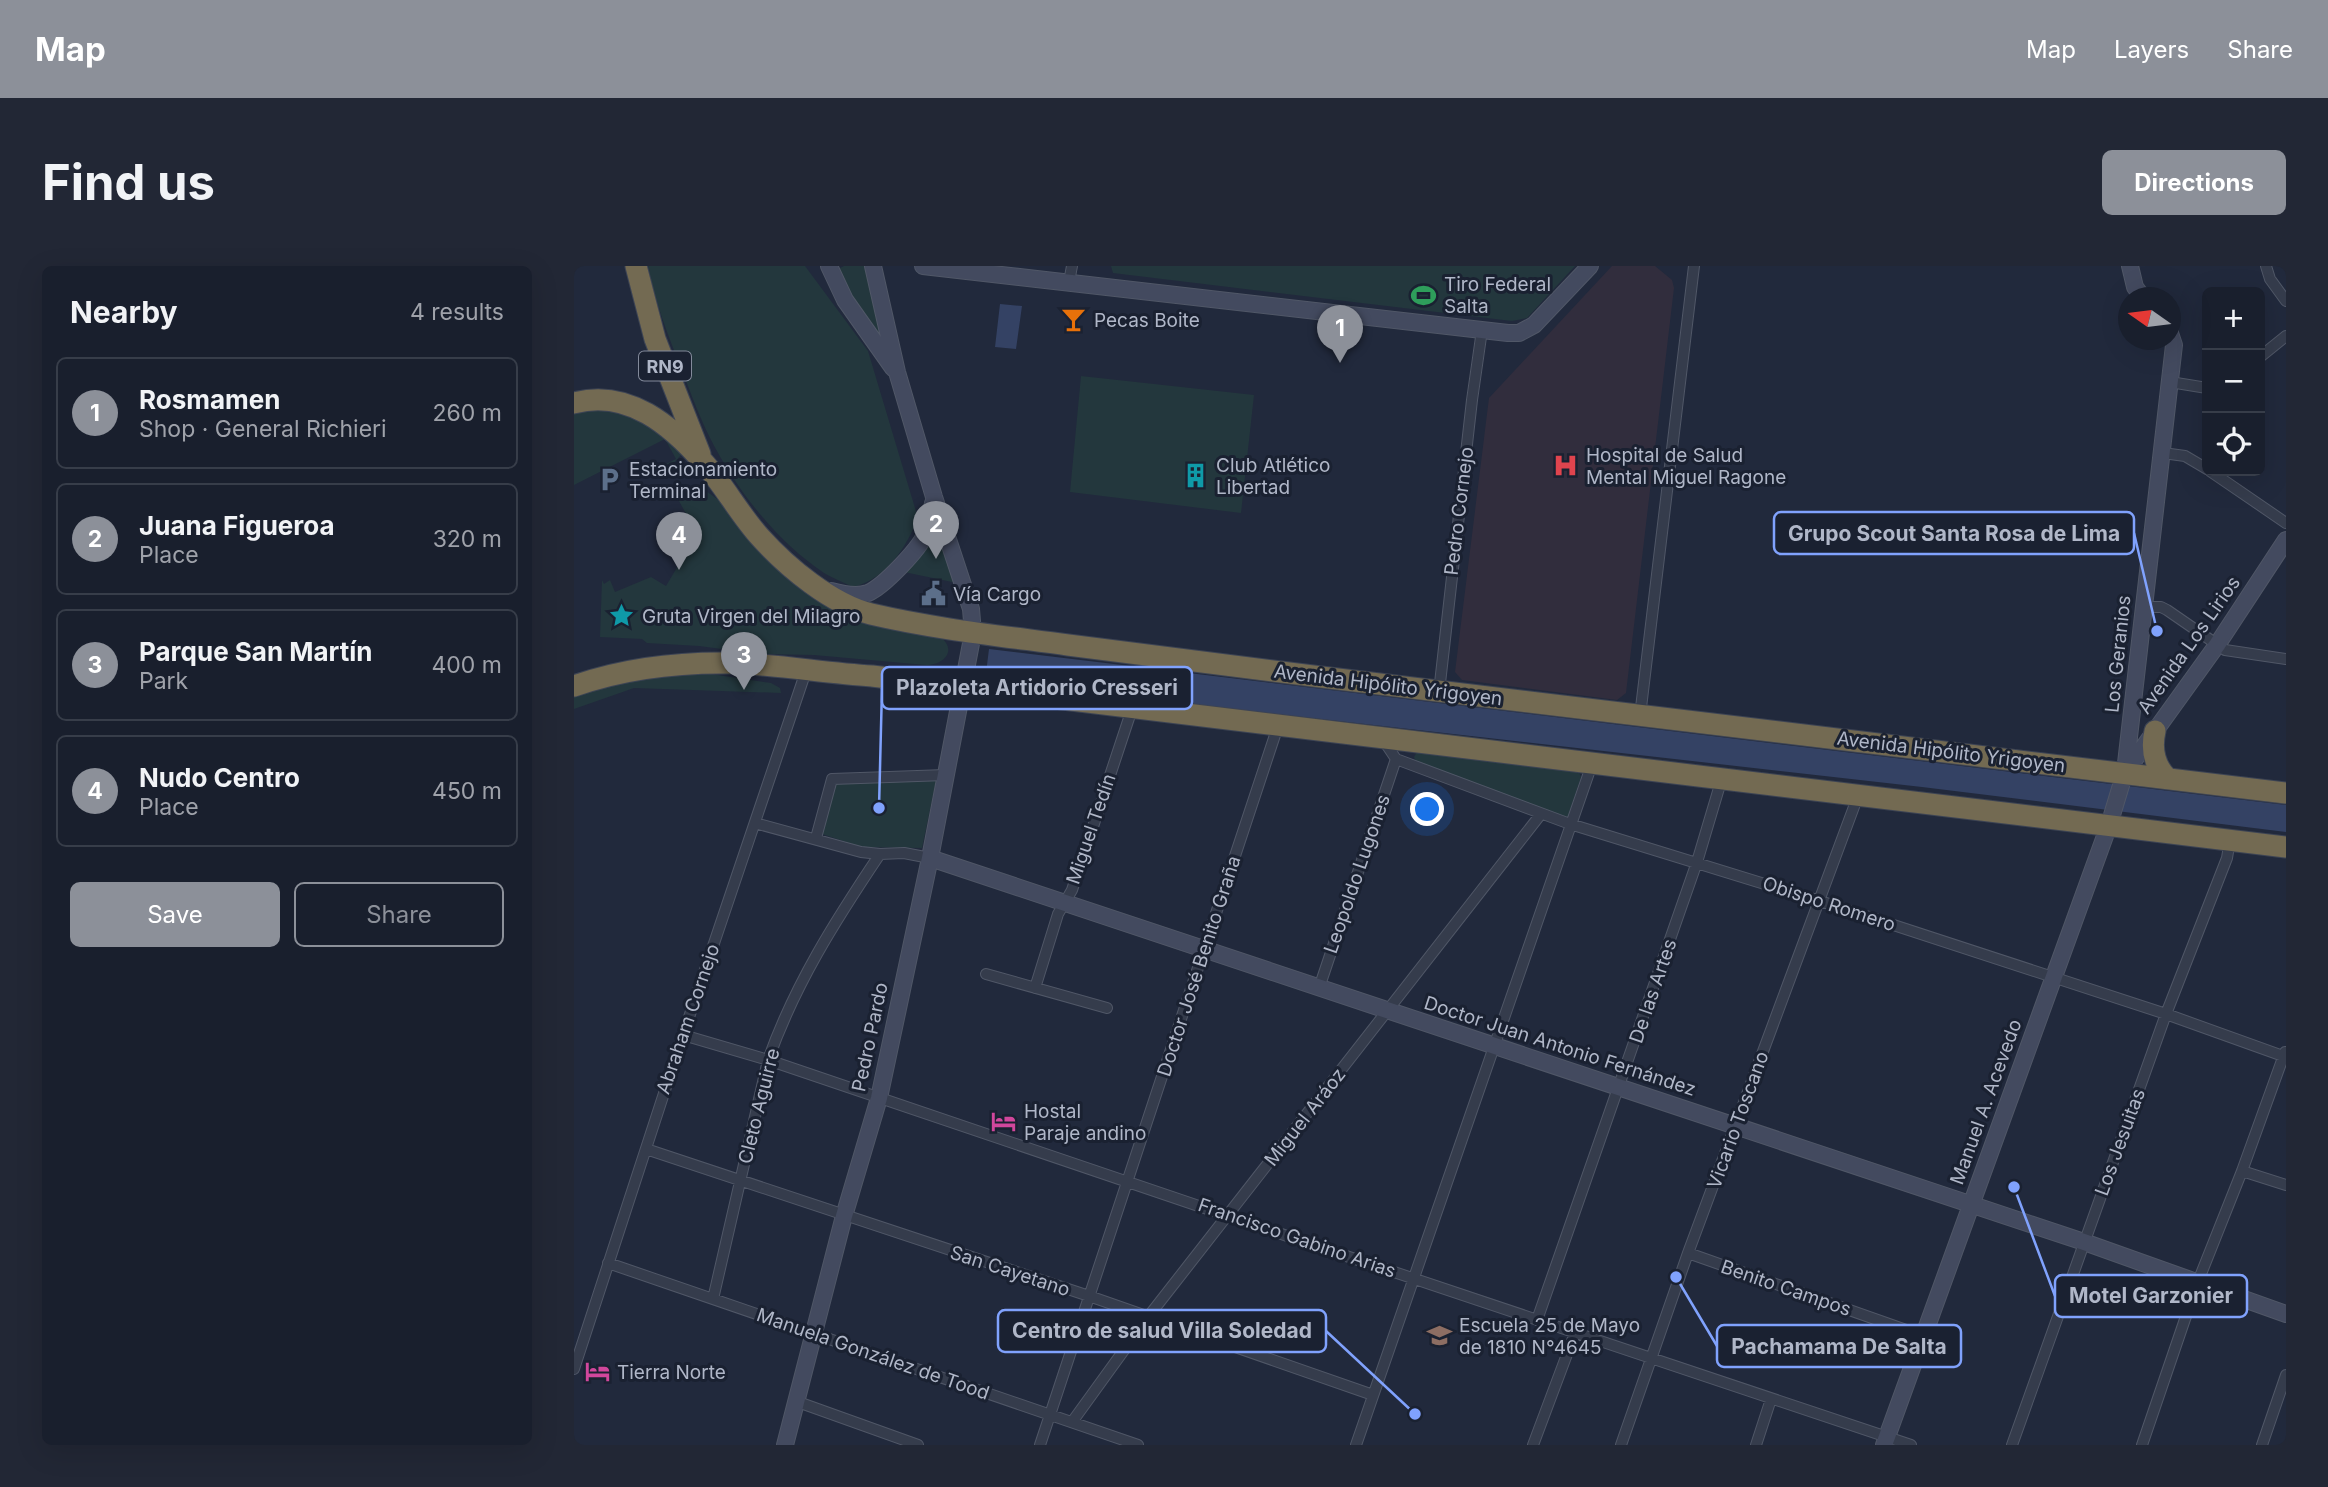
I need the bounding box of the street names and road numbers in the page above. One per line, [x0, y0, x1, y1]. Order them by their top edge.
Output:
road number: RN9 [639, 352, 691, 380]
street label: Pedro Cornejo [1440, 445, 1478, 577]
street label: Avenida Los Lirios [2133, 572, 2245, 718]
street label: Los Geranios [2100, 594, 2136, 714]
street label: Avenida Hipólito Yrigoyen [1273, 660, 1503, 710]
street label: Avenida Hipólito Yrigoyen [1836, 727, 2066, 777]
street label: Miguel Tedín [1061, 771, 1121, 887]
street label: Leopoldo Lugones [1319, 792, 1395, 956]
street label: Doctor José Benito Graña [1152, 853, 1246, 1079]
street label: Obispo Romero [1760, 872, 1898, 936]
street label: De las Artes [1624, 936, 1682, 1046]
street label: Abraham Cornejo [651, 941, 725, 1097]
street label: Pedro Pardo [847, 980, 893, 1094]
street label: Doctor Juan Antonio Fernández [1421, 991, 1699, 1101]
street label: Manuel A. Acevedo [1945, 1016, 2027, 1188]
street label: Cleto Aguirre [734, 1046, 784, 1166]
street label: Vicario Toscano [1702, 1048, 1774, 1192]
street label: Miguel Aráoz [1260, 1063, 1350, 1171]
street label: Los Jesuitas [2090, 1085, 2150, 1199]
street label: Francisco Gabino Arias [1195, 1193, 1399, 1283]
street label: San Cayetano [947, 1241, 1073, 1301]
street label: Benito Campos [1718, 1255, 1854, 1321]
street label: Manuela González de Tood [754, 1303, 992, 1405]

